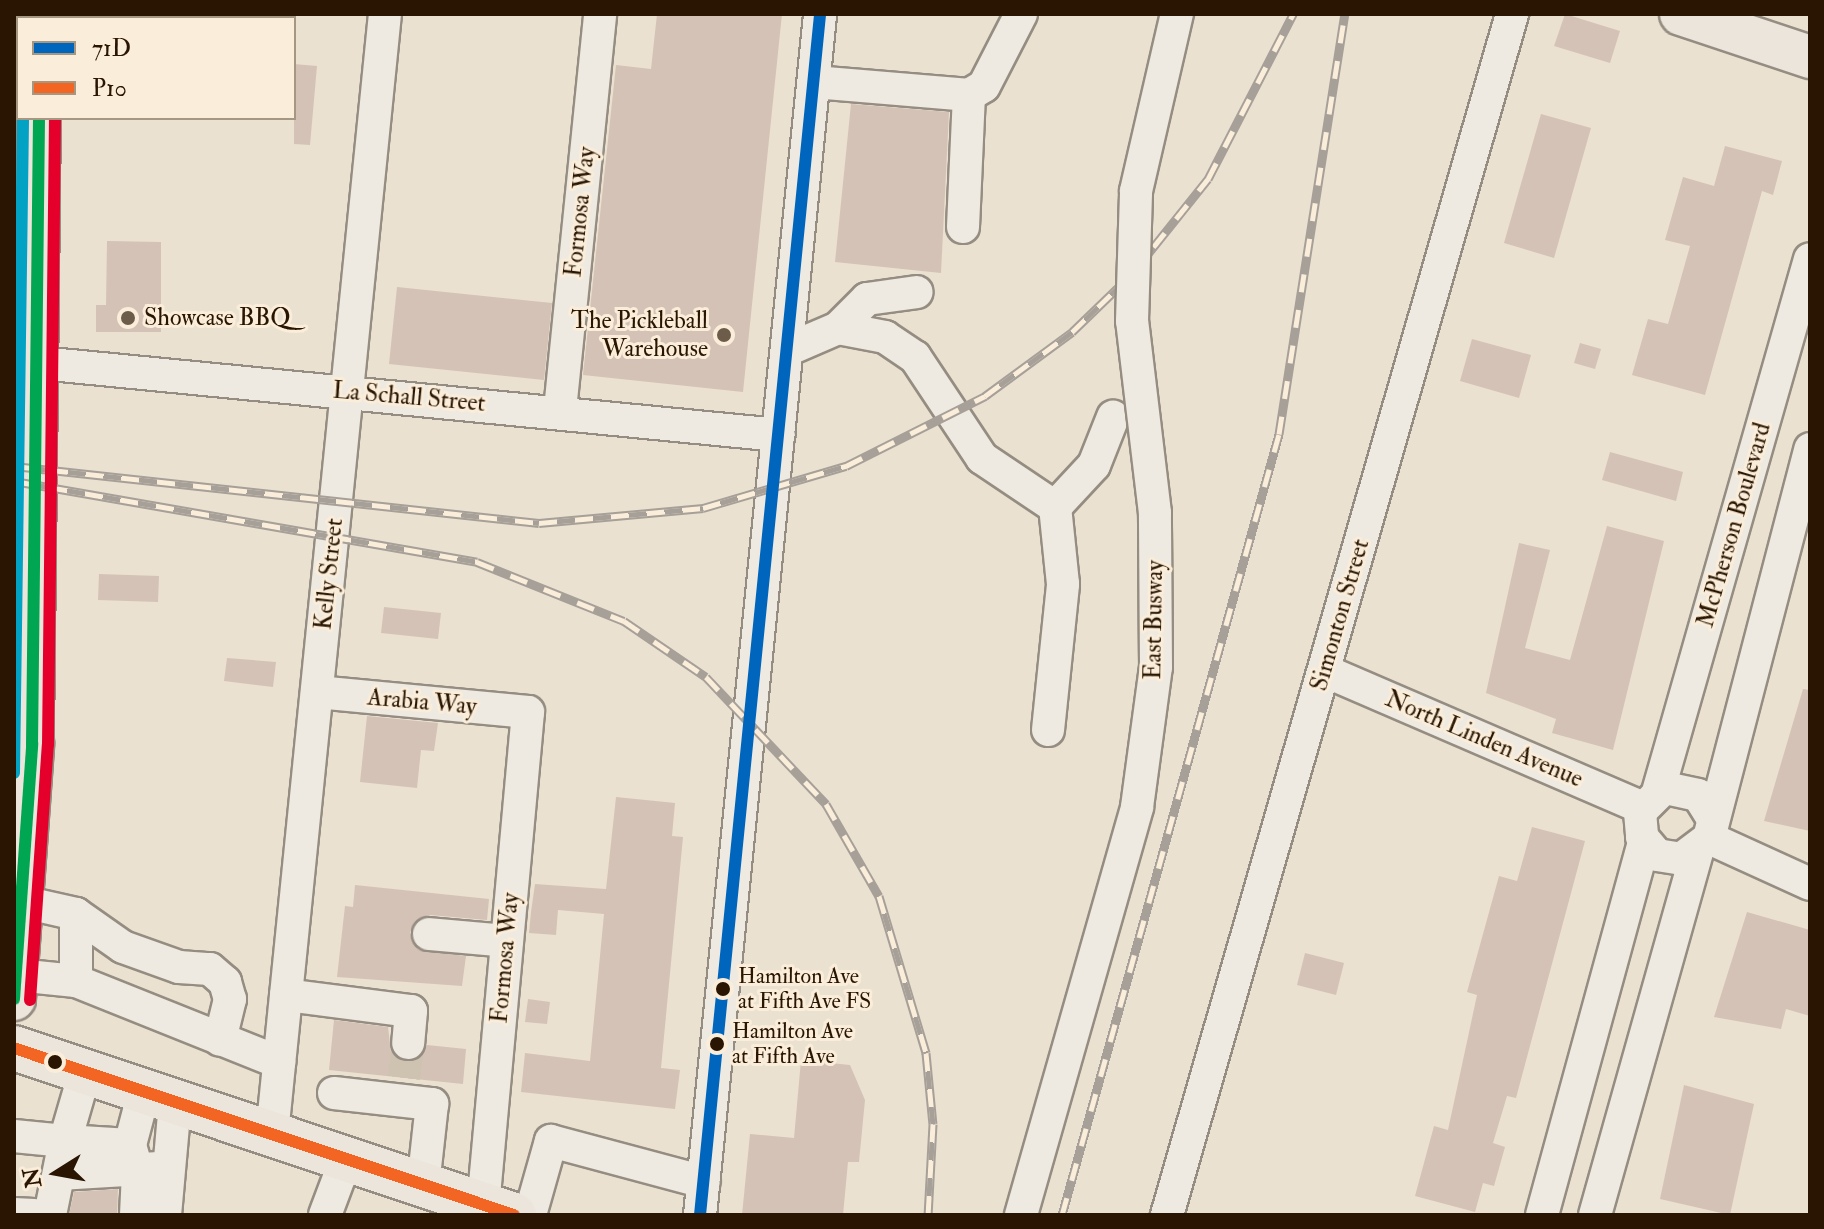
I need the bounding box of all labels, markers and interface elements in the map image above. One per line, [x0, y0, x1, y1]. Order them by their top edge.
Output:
legend [16, 16, 296, 120]
text: 71D [92, 33, 131, 64]
text: P10 [92, 73, 127, 104]
street label: Formosa Way [559, 146, 601, 278]
place label: Showcase BBQ [144, 304, 290, 332]
place label: The Pickleball Warehouse [571, 307, 708, 363]
marker: Showcase BBQ [119, 309, 137, 327]
marker: The Pickleball Warehouse [715, 326, 733, 344]
street label: La Schall Street [332, 376, 486, 418]
street label: McPherson Boulevard [1691, 419, 1777, 631]
street label: Kelly Street [309, 517, 349, 631]
street label: Simonton Street [1305, 536, 1375, 694]
street label: East Busway [1139, 560, 1169, 680]
street label: Arabia Way [366, 683, 478, 721]
street label: North Linden Avenue [1381, 684, 1587, 794]
street label: Formosa Way [485, 892, 525, 1024]
place label: Hamilton Ave at Fifth Ave FS [738, 963, 871, 1014]
marker: Hamilton Ave at Fifth Ave FS [715, 981, 731, 997]
place label: Hamilton Ave at Fifth Ave [732, 1018, 853, 1070]
marker: Hamilton Ave at Fifth Ave [709, 1036, 725, 1052]
unlabelled marker [47, 1054, 63, 1070]
north arrow [16, 1133, 96, 1213]
text: N [17, 1165, 48, 1190]

